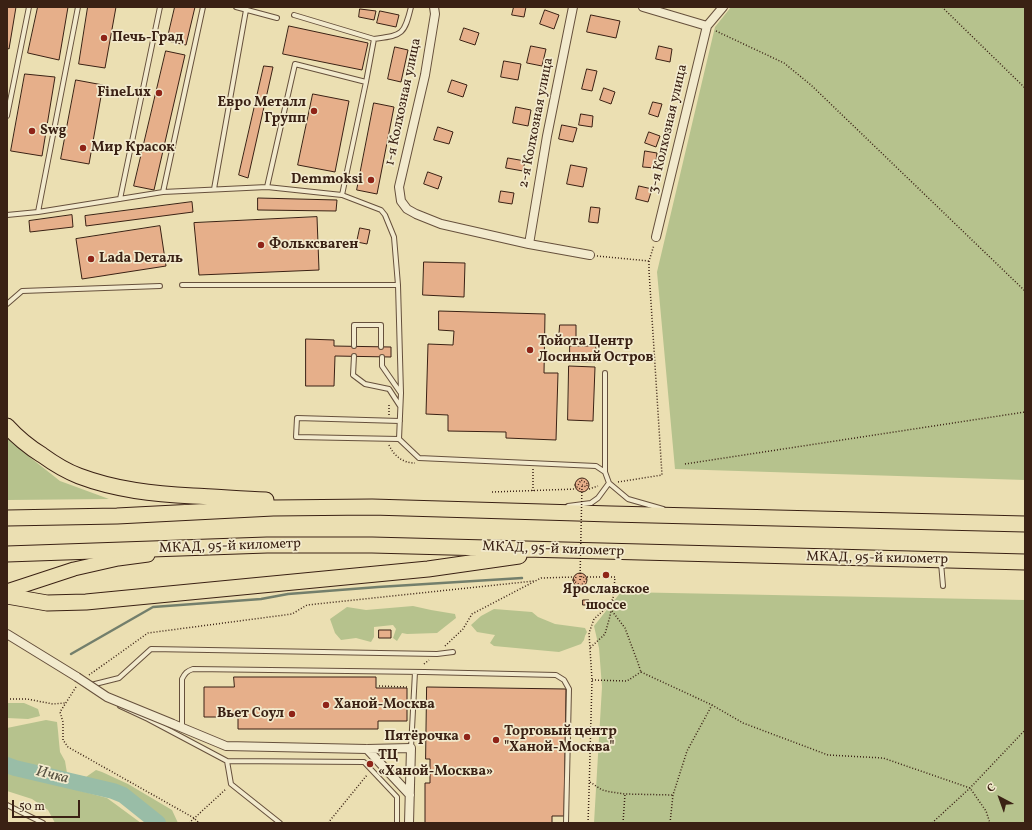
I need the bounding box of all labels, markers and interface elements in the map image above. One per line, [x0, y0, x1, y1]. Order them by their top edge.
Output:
place label: Печь-Град [112, 30, 184, 46]
marker: Печь-Град [99, 33, 109, 43]
street label: 1-я Колхозная улица [382, 37, 426, 167]
street label: 2-я Колхозная улица [516, 56, 558, 190]
street label: 3-я Колхозная улица [646, 63, 692, 195]
place label: FineLux [97, 85, 151, 101]
marker: FineLux [154, 88, 164, 98]
place label: Евро Металл Групп [218, 95, 306, 128]
marker: Евро Металл Групп [309, 106, 319, 116]
place label: Swg [40, 123, 67, 139]
marker: Swg [27, 126, 37, 136]
place label: Мир Красок [91, 140, 175, 156]
marker: Мир Красок [78, 143, 88, 153]
place label: Demmoksi [291, 172, 363, 188]
marker: Demmoksi [366, 175, 376, 185]
place label: Фольксваген [269, 237, 358, 253]
marker: Фольксваген [256, 240, 266, 250]
place label: Lada Dеталь [99, 251, 183, 267]
marker: Lada Dеталь [86, 254, 96, 264]
place label: Тойота Центр Лосиный Остров [538, 334, 654, 366]
marker: Тойота Центр Лосиный Остров [525, 345, 535, 355]
street label: МКАД, 95-й километр [159, 536, 301, 558]
street label: МКАД, 95-й километр [482, 539, 624, 561]
street label: МКАД, 95-й километр [806, 549, 948, 569]
marker: Ярославское шоссе [601, 570, 611, 580]
place label: Ярославское шоссе [563, 582, 649, 614]
place label: Ханой-Москва [334, 697, 435, 713]
marker: Ханой-Москва [321, 700, 331, 710]
place label: Вьет Соул [217, 706, 284, 722]
marker: Вьет Соул [287, 709, 297, 719]
place label: Торговый центр "Ханой-Москва" [504, 724, 617, 756]
place label: Пятёрочка [384, 729, 459, 745]
marker: Пятёрочка [462, 732, 472, 742]
marker: Торговый центр "Ханой-Москва" [491, 735, 501, 745]
place label: ТЦ «Ханой-Москва» [378, 748, 493, 780]
marker: ТЦ «Ханой-Москва» [365, 759, 375, 769]
water label: Ичка [34, 763, 70, 789]
north arrow [980, 778, 1020, 818]
text: С [984, 781, 999, 797]
scale bar [14, 792, 82, 818]
text: 50 m [19, 799, 45, 815]

